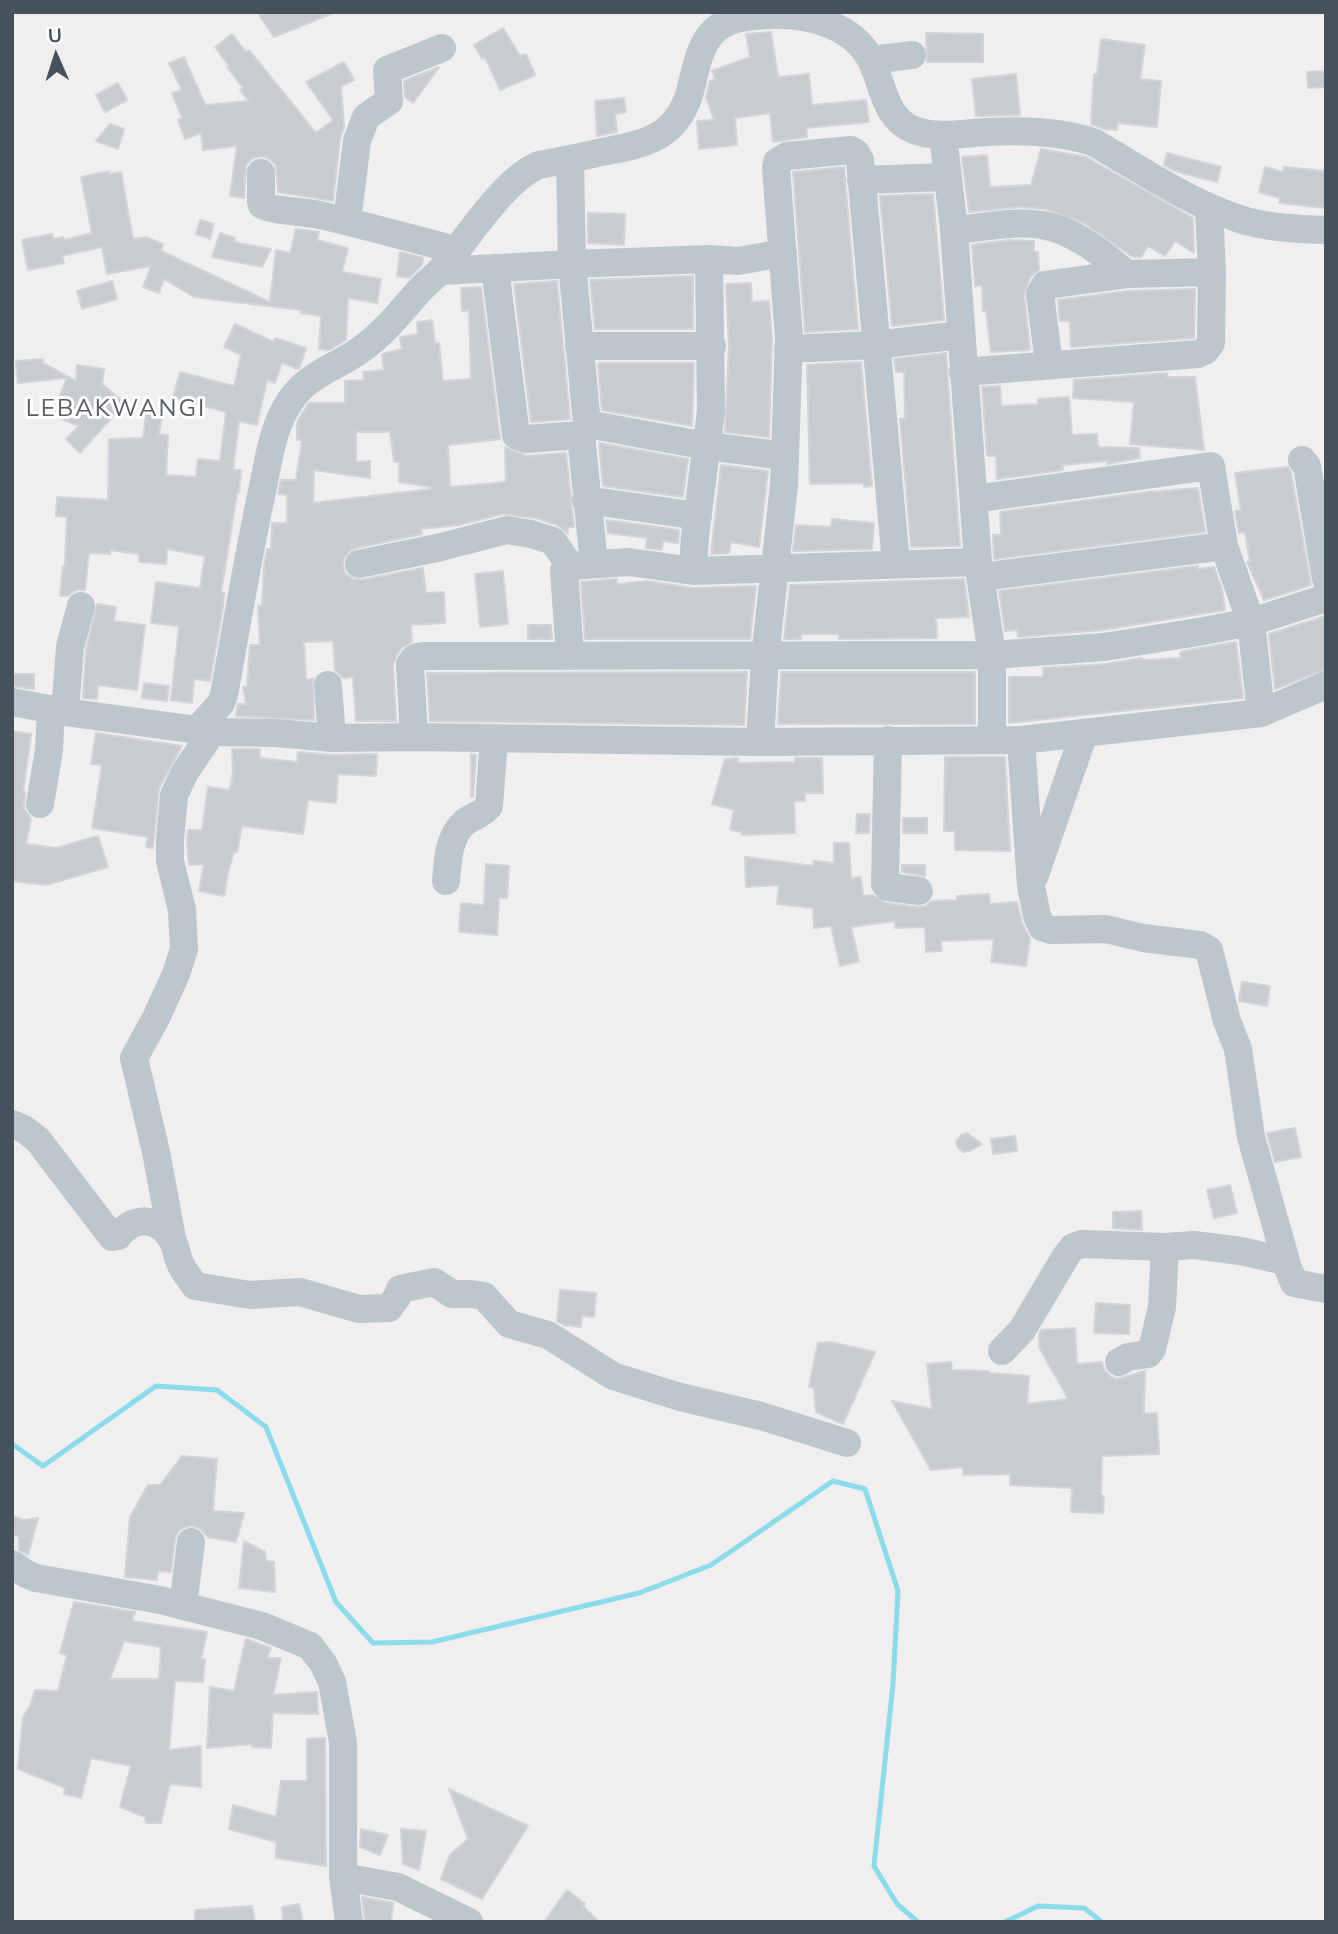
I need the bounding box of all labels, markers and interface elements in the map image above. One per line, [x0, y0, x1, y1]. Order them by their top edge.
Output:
north arrow [21, 21, 91, 91]
text: U [47, 23, 63, 47]
district label: LEBAKWANGI [27, 395, 205, 423]

